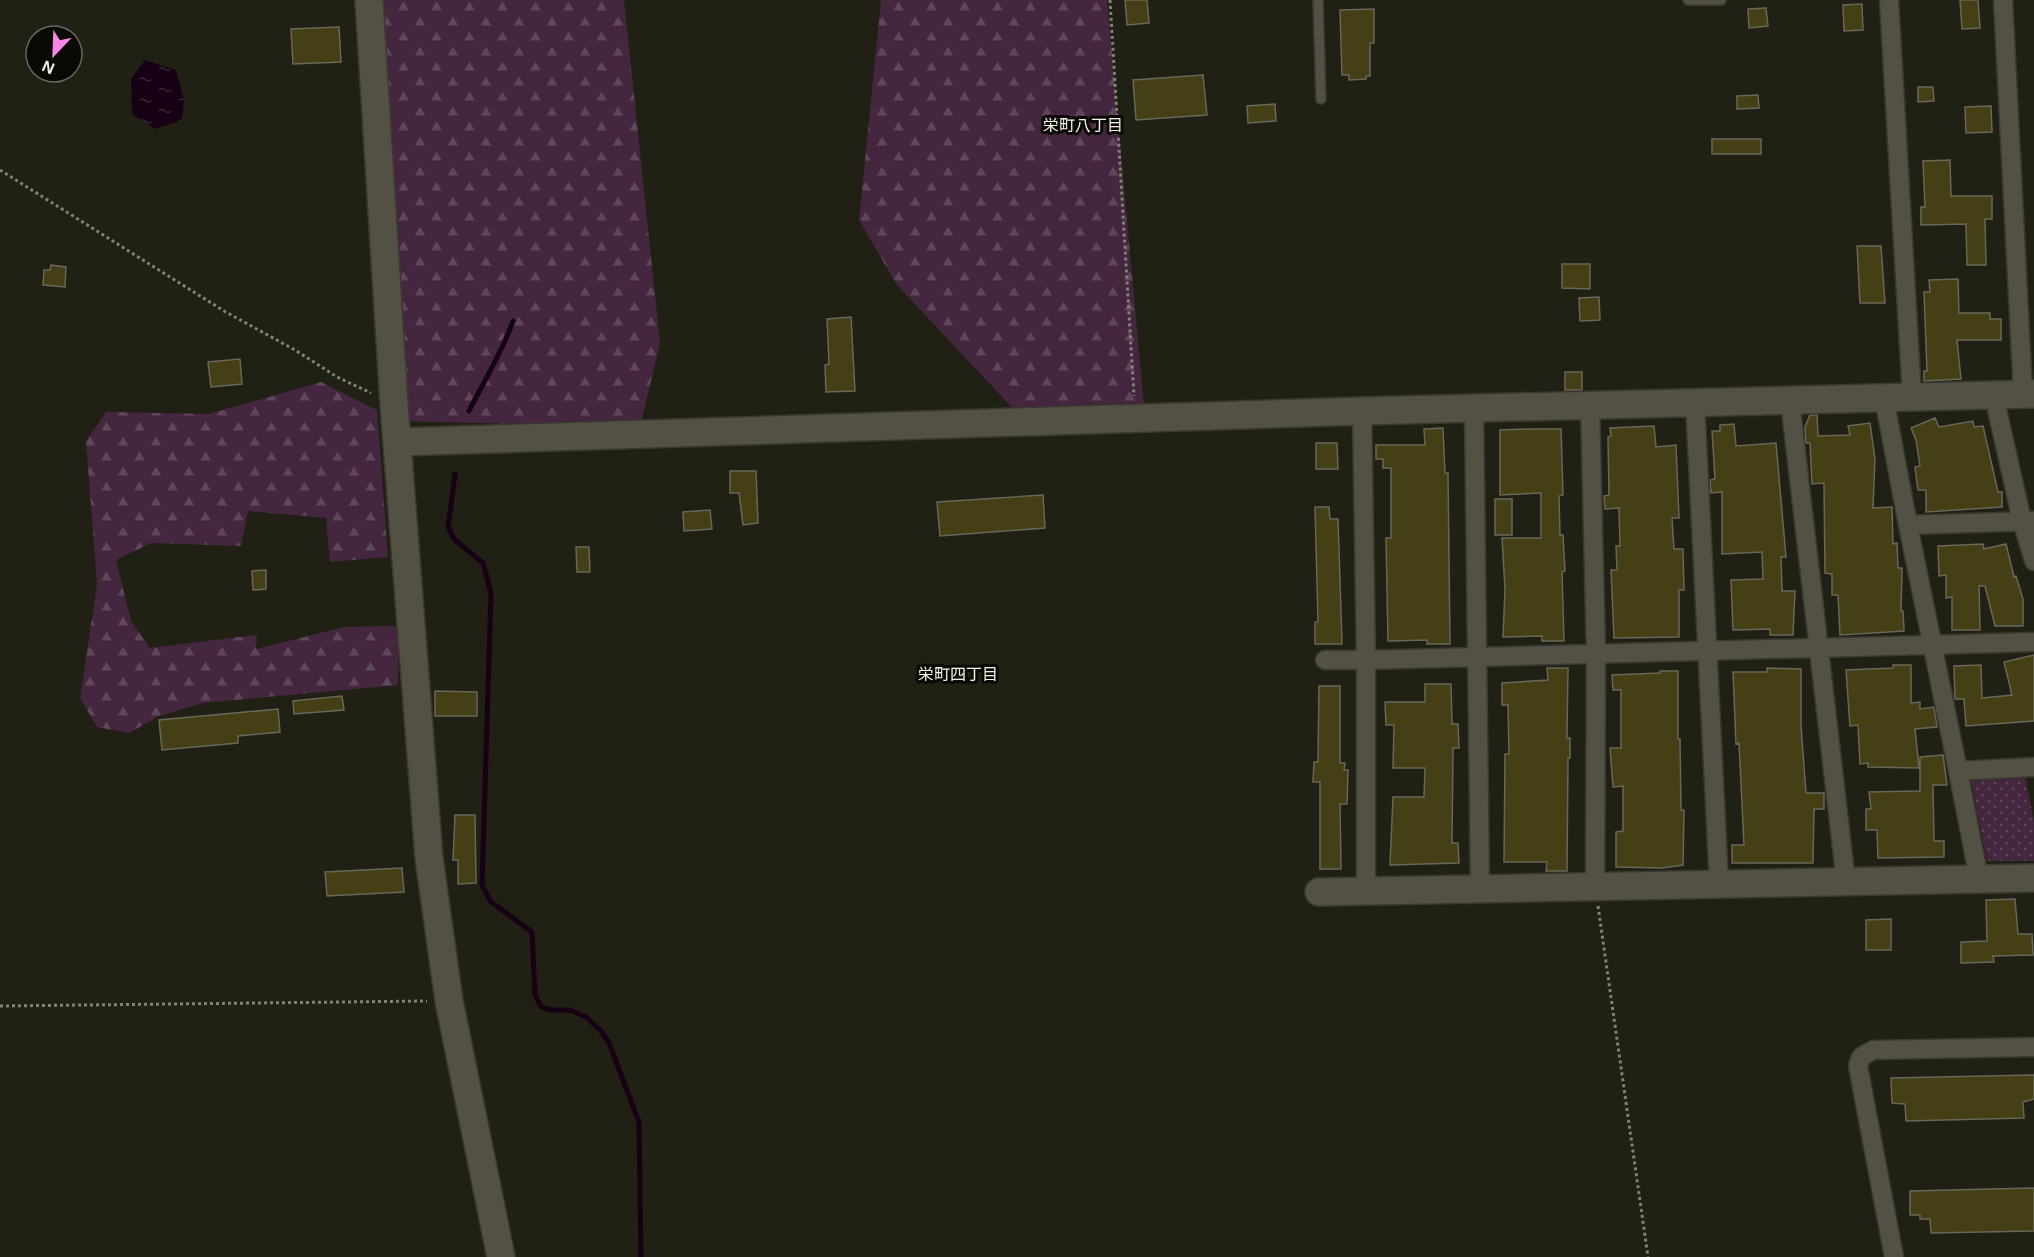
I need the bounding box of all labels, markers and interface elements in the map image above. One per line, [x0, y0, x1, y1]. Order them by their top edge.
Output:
north arrow [24, 24, 84, 84]
text: N [40, 57, 57, 77]
district label: 栄町八丁目 [1043, 117, 1123, 134]
district label: 栄町四丁目 [918, 666, 998, 683]

